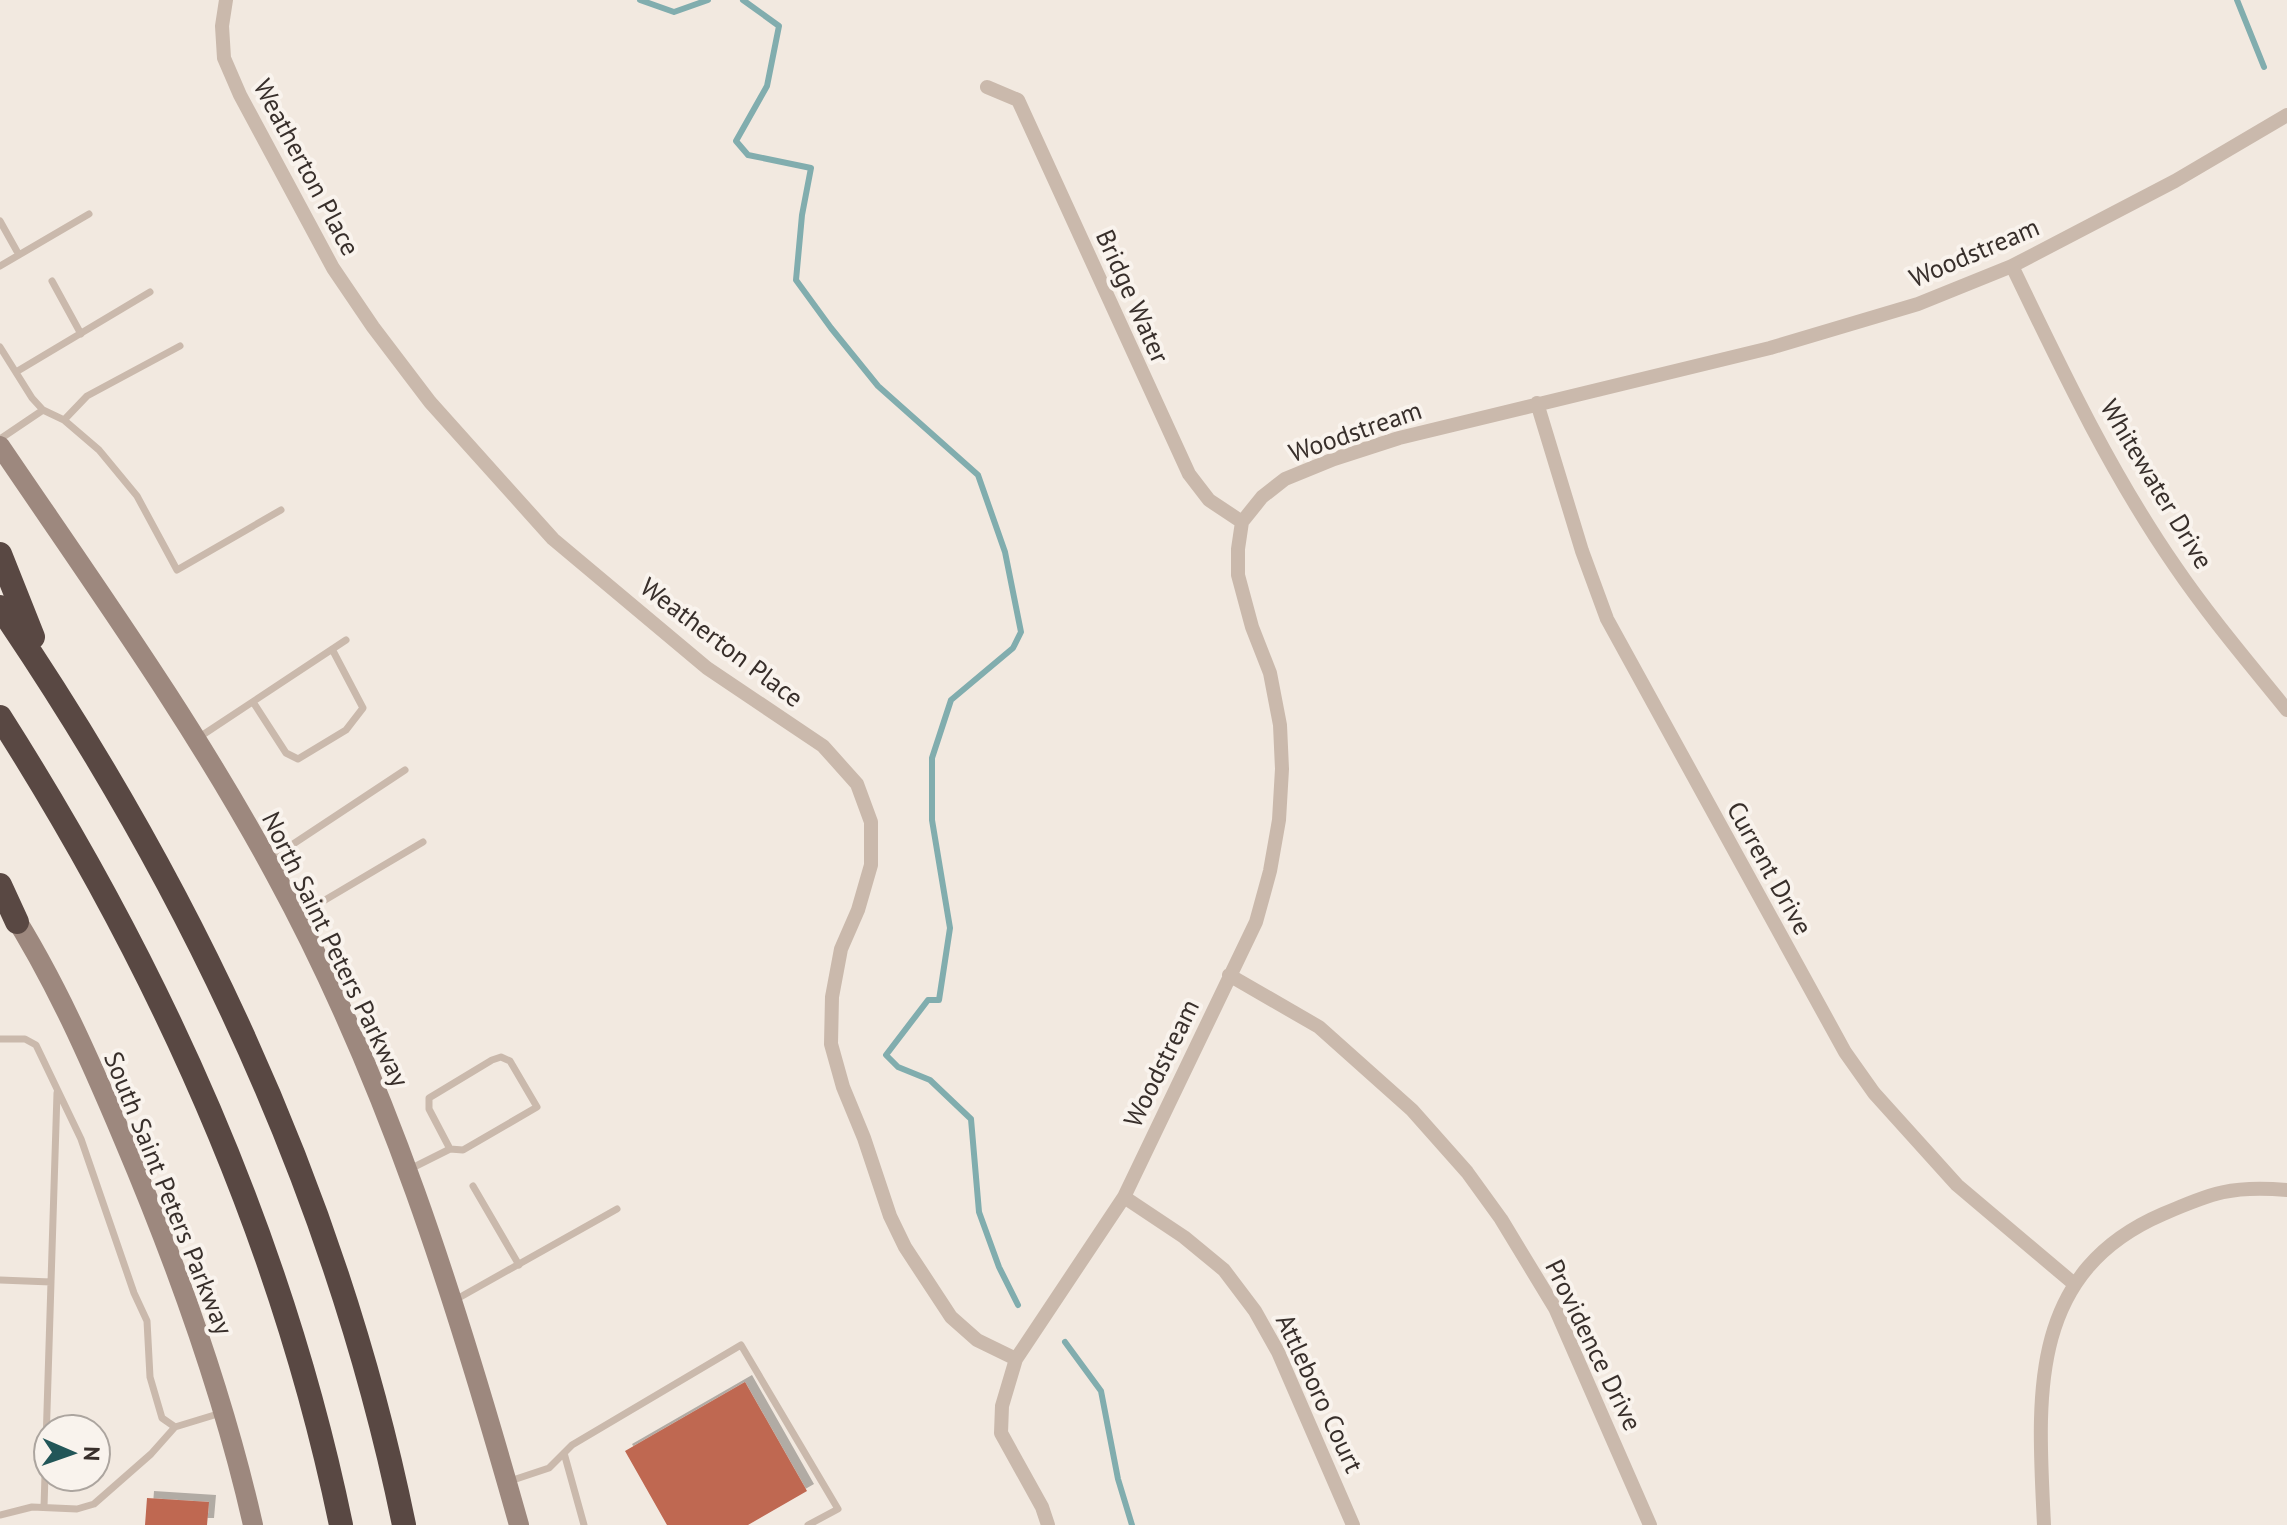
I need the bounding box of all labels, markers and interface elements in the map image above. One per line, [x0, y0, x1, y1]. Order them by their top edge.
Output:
street label: Weatherton Place [247, 73, 367, 261]
street label: Woodstream [1904, 210, 2044, 294]
street label: Bridge Water [1089, 224, 1177, 368]
street label: Woodstream [1284, 393, 1426, 469]
street label: Whitewater Drive [2093, 393, 2221, 575]
street label: Weatherton Place [634, 570, 810, 714]
street label: Current Drive [1720, 795, 1820, 941]
street label: North Saint Peters Parkway [255, 806, 417, 1092]
street label: Woodstream [1116, 994, 1206, 1132]
street label: South Saint Peters Parkway [97, 1047, 241, 1339]
street label: Providence Drive [1538, 1254, 1650, 1436]
street label: Attleboro Court [1269, 1308, 1371, 1478]
north arrow [32, 1413, 112, 1493]
text: N [78, 1446, 106, 1461]

